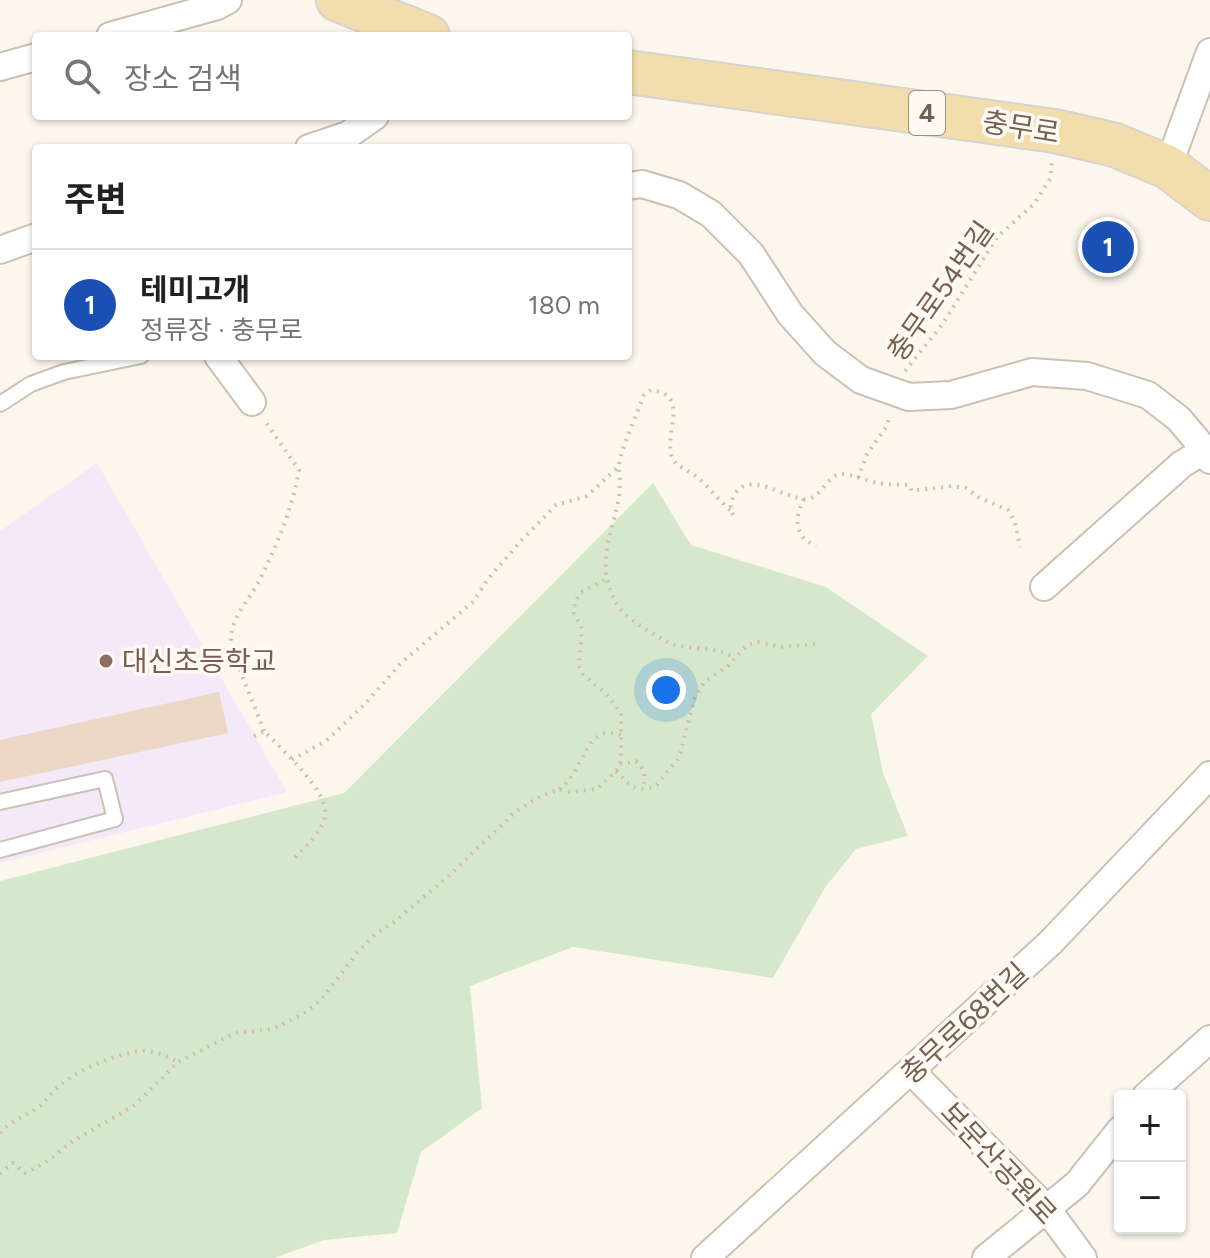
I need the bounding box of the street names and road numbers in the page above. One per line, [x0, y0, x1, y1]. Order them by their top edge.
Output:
road number: 4 [909, 91, 945, 135]
street label: 충무로 [980, 104, 1062, 150]
street label: 충무로54번길 [880, 215, 1000, 367]
street label: 충무로68번길 [893, 955, 1035, 1091]
street label: 보문산공원로 [934, 1095, 1064, 1231]

